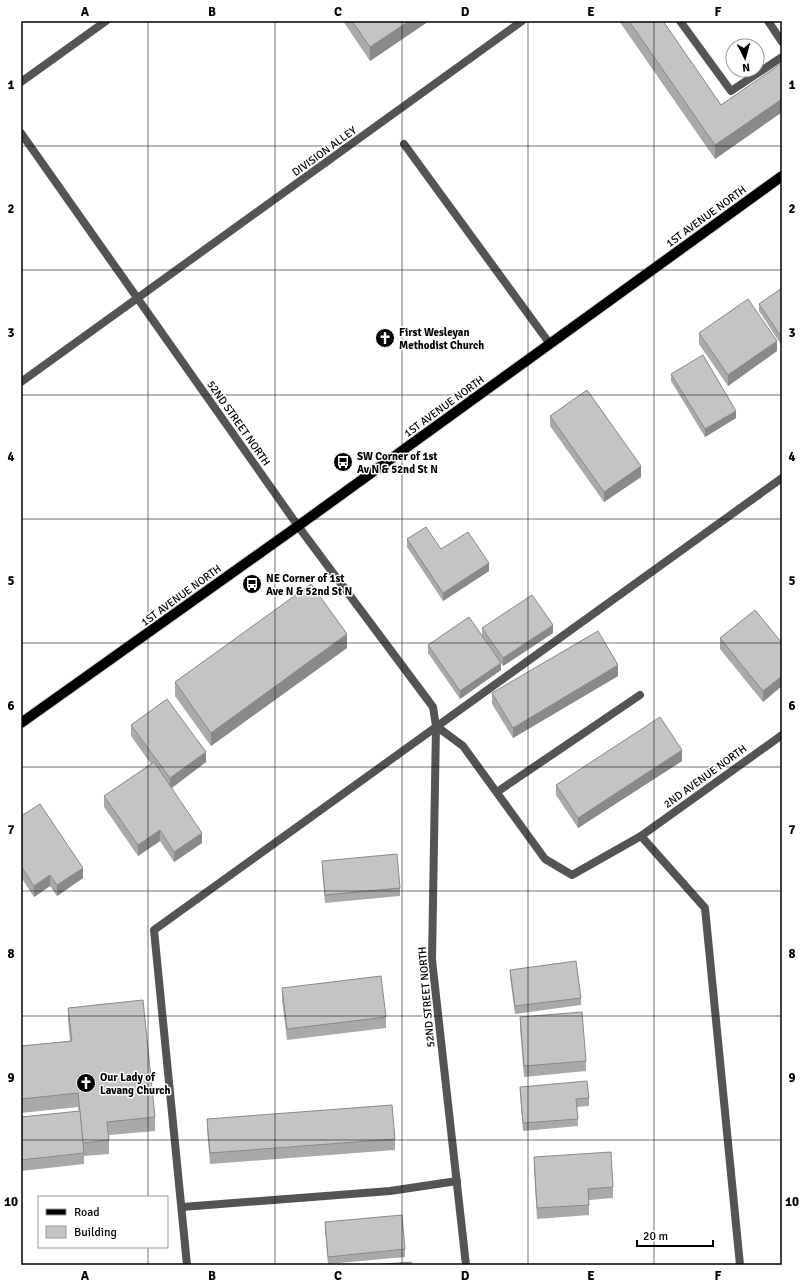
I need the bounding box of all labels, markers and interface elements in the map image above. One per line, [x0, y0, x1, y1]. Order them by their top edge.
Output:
text: A [81, 4, 90, 20]
text: B [208, 4, 216, 20]
text: C [334, 4, 342, 20]
text: D [461, 4, 470, 20]
text: E [587, 4, 595, 20]
text: F [715, 4, 722, 20]
north arrow [725, 38, 765, 78]
text: N [742, 61, 750, 74]
text: 1 [7, 77, 15, 93]
text: 1 [788, 77, 796, 93]
street label: DIVISION ALLEY [290, 124, 359, 179]
street label: 1ST AVENUE NORTH [664, 183, 749, 250]
text: 2 [7, 201, 15, 217]
text: 2 [788, 201, 796, 217]
text: 3 [7, 325, 15, 341]
text: 3 [788, 325, 796, 341]
place label: First Wesleyan Methodist Church [399, 326, 484, 352]
church icon: First Wesleyan Methodist Church [374, 327, 396, 349]
street label: 1ST AVENUE NORTH [402, 373, 487, 440]
street label: 52ND STREET NORTH [204, 378, 273, 468]
text: 4 [7, 449, 15, 465]
text: 4 [788, 449, 796, 465]
place label: SW Corner of 1st Av N & 52nd St N [357, 450, 438, 476]
bus stop icon: SW Corner of 1st Av N & 52nd St N [332, 451, 354, 473]
street label: 1ST AVENUE NORTH [139, 562, 224, 629]
place label: NE Corner of 1st Ave N & 52nd St N [266, 572, 352, 598]
text: 5 [7, 573, 15, 589]
bus stop icon: NE Corner of 1st Ave N & 52nd St N [241, 573, 263, 595]
text: 5 [788, 573, 796, 589]
text: 6 [7, 698, 15, 714]
text: 6 [788, 698, 796, 714]
street label: 2ND AVENUE NORTH [661, 742, 749, 811]
text: 7 [7, 822, 15, 838]
text: 7 [788, 822, 796, 838]
text: 8 [7, 946, 15, 962]
street label: 52ND STREET NORTH [416, 946, 437, 1048]
text: 8 [788, 946, 796, 962]
text: 9 [7, 1070, 15, 1086]
text: 9 [788, 1070, 796, 1086]
place label: Our Lady of Lavang Church [100, 1071, 171, 1097]
church icon: Our Lady of Lavang Church [75, 1072, 97, 1094]
text: 10 [4, 1194, 18, 1210]
text: 10 [785, 1194, 799, 1210]
legend [38, 1196, 168, 1248]
text: Road [74, 1205, 100, 1220]
scale bar [637, 1222, 713, 1248]
text: Building [74, 1225, 117, 1240]
text: 20 m [643, 1229, 668, 1244]
text: A [81, 1268, 90, 1284]
text: B [208, 1268, 216, 1284]
text: C [334, 1268, 342, 1284]
text: D [461, 1268, 470, 1284]
text: E [587, 1268, 595, 1284]
text: F [715, 1268, 722, 1284]

